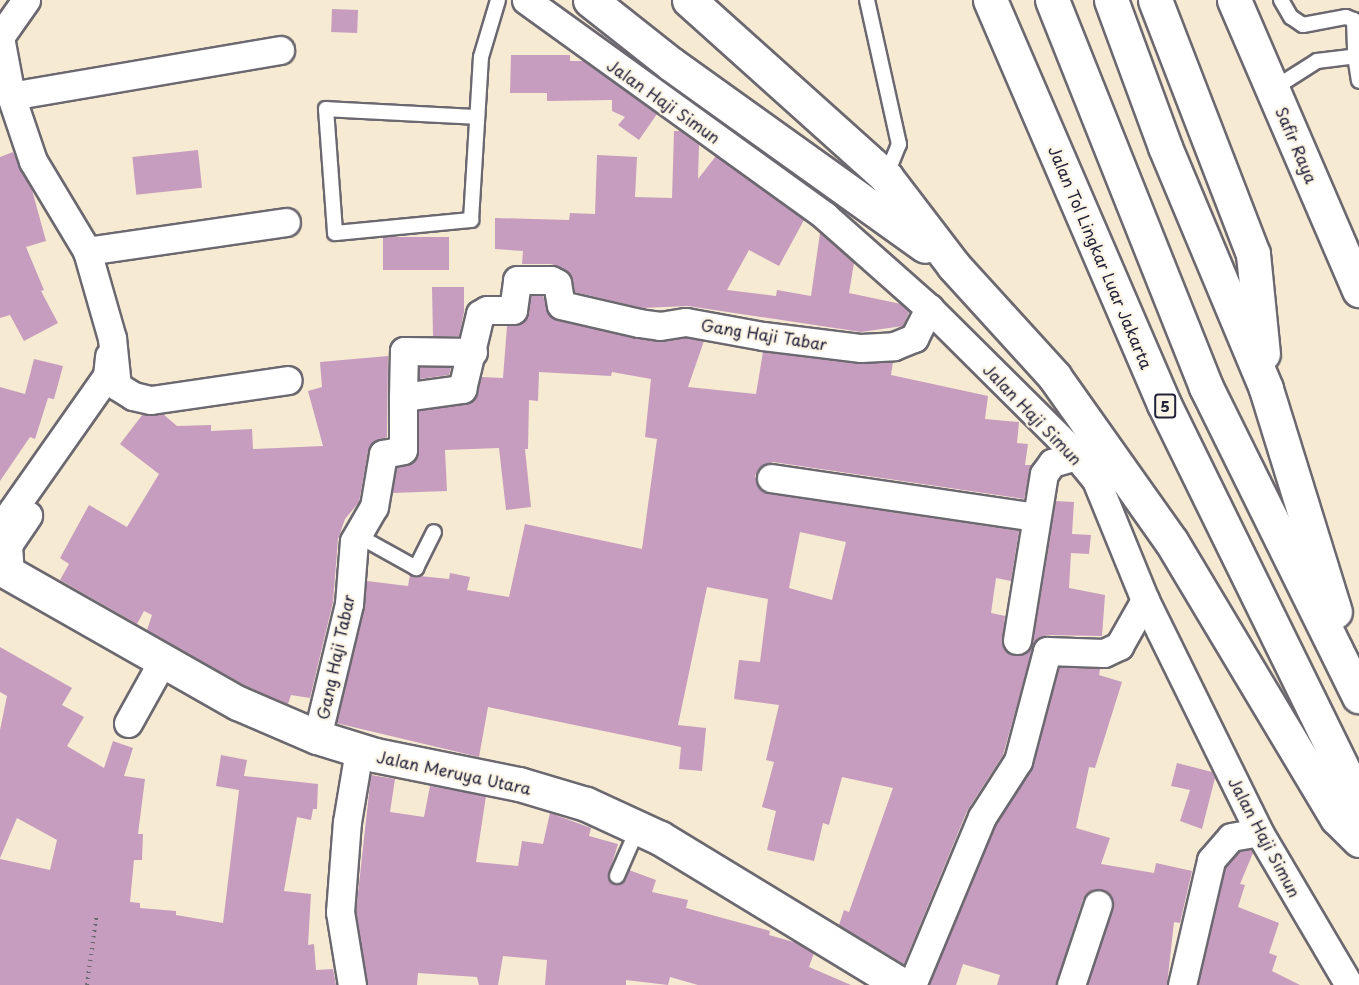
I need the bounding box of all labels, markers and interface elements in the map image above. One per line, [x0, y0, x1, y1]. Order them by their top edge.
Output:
street label: Jalan Haji Simun [604, 55, 724, 147]
street label: Safir Raya [1272, 103, 1322, 187]
street label: Jalan Tol Lingkar Luar Jakarta [1045, 142, 1157, 372]
street label: Gang Haji Tabar [699, 315, 829, 353]
street label: Jalan Haji Simun [980, 359, 1086, 469]
road number: 5 [1153, 394, 1177, 418]
street label: Gang Haji Tabar [312, 593, 358, 721]
street label: Jalan Meruya Utara [375, 746, 533, 798]
street label: Jalan Haji Simun [1225, 774, 1305, 900]

